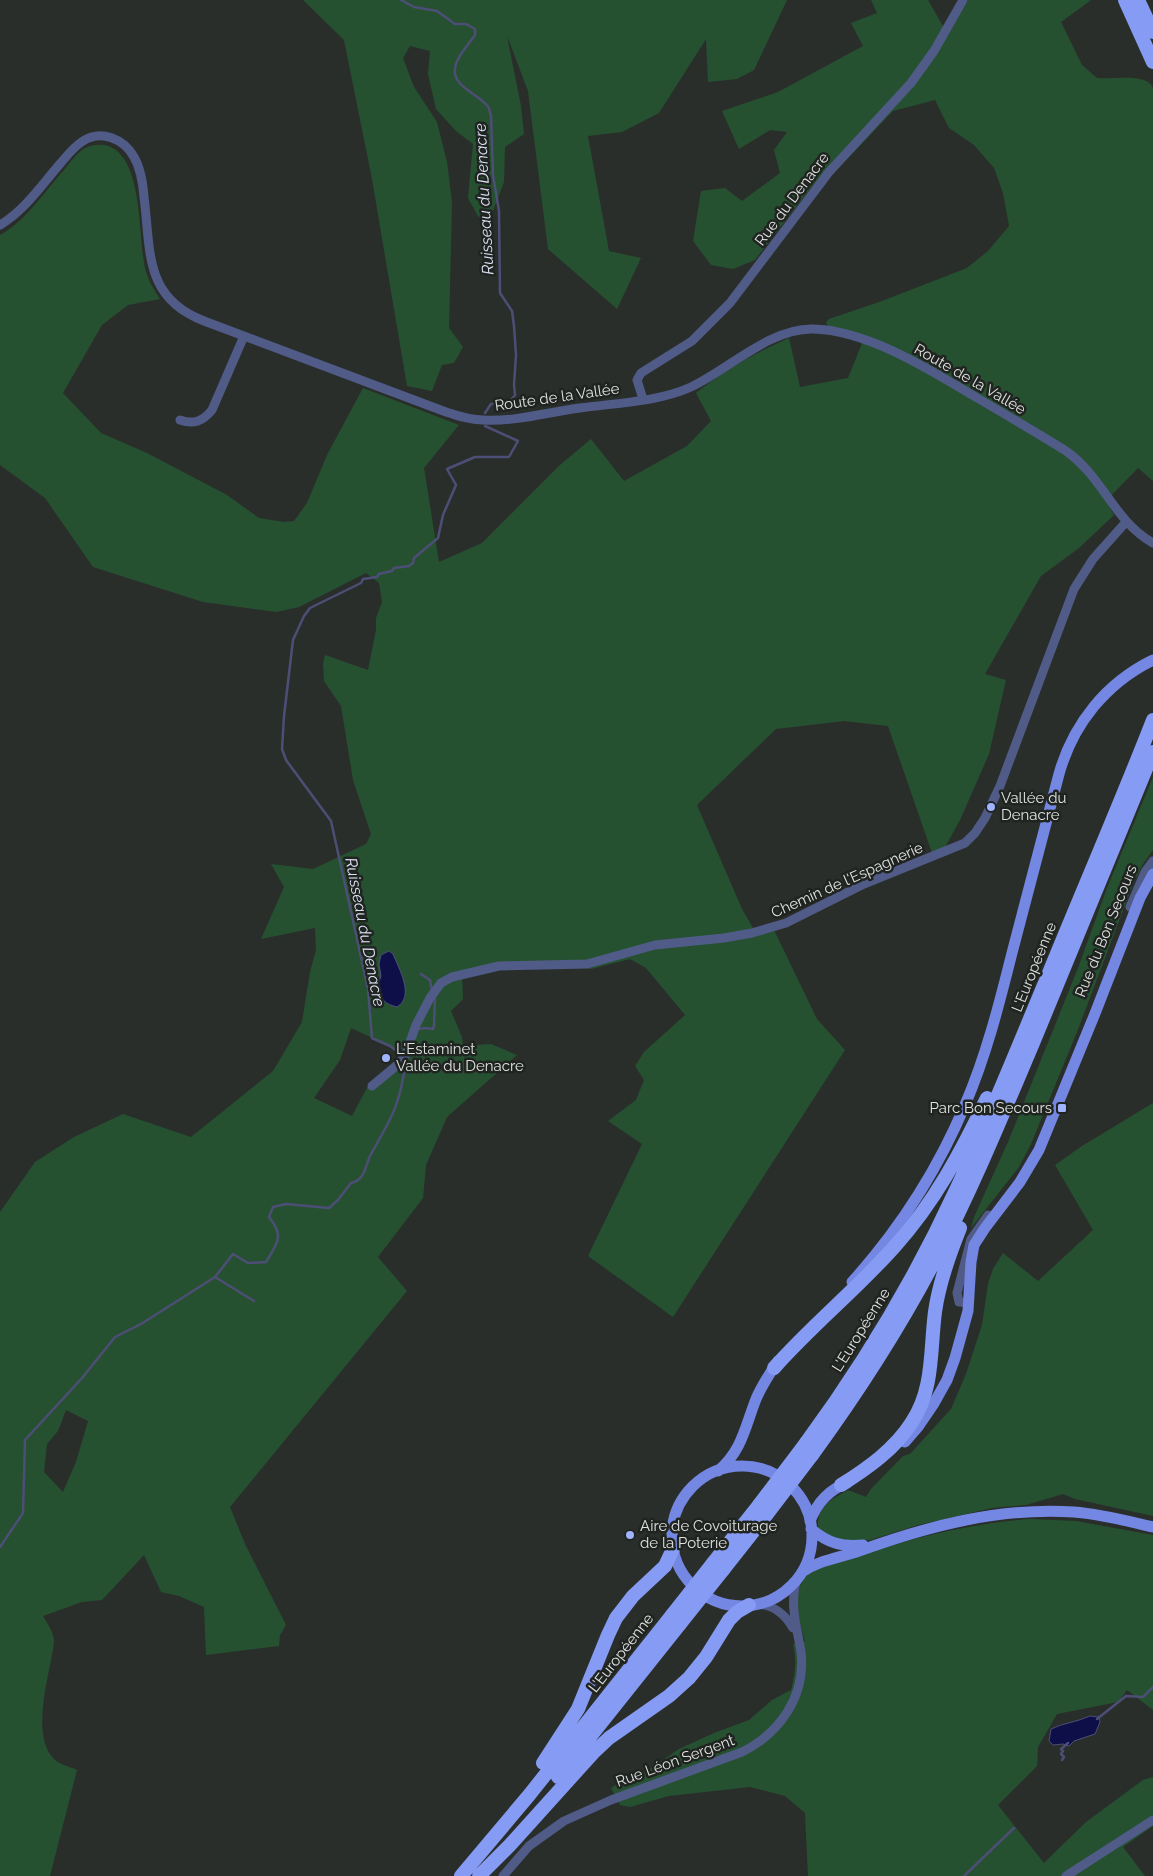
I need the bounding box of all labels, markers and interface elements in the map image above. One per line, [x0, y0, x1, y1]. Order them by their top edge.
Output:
water label: Ruisseau du Denacre [471, 122, 497, 275]
street label: Rue du Denacre [751, 149, 833, 249]
street label: Route de la Vallée [911, 340, 1029, 418]
street label: Route de la Vallée [493, 379, 621, 415]
place label: Vallée du Denacre [1001, 789, 1067, 824]
marker: Vallée du Denacre [985, 801, 997, 813]
street label: Chemin de l'Espagnerie [768, 838, 926, 922]
water label: Ruisseau du Denacre [341, 856, 389, 1009]
street label: Rue du Bon Secours [1071, 862, 1141, 1000]
street label: L'Européenne [1008, 919, 1060, 1015]
place label: L'Estaminet Vallée du Denacre [396, 1040, 524, 1075]
marker: L'Estaminet Vallée du Denacre [380, 1052, 392, 1064]
place label: Parc Bon Secours [930, 1099, 1052, 1117]
marker: Parc Bon Secours [1056, 1102, 1068, 1114]
street label: L'Européenne [828, 1285, 894, 1375]
place label: Aire de Covoiturage de la Poterie [640, 1517, 777, 1552]
marker: Aire de Covoiturage de la Poterie [624, 1529, 636, 1541]
street label: L'Européenne [585, 1610, 658, 1696]
street label: Rue Léon Sergent [613, 1731, 737, 1791]

